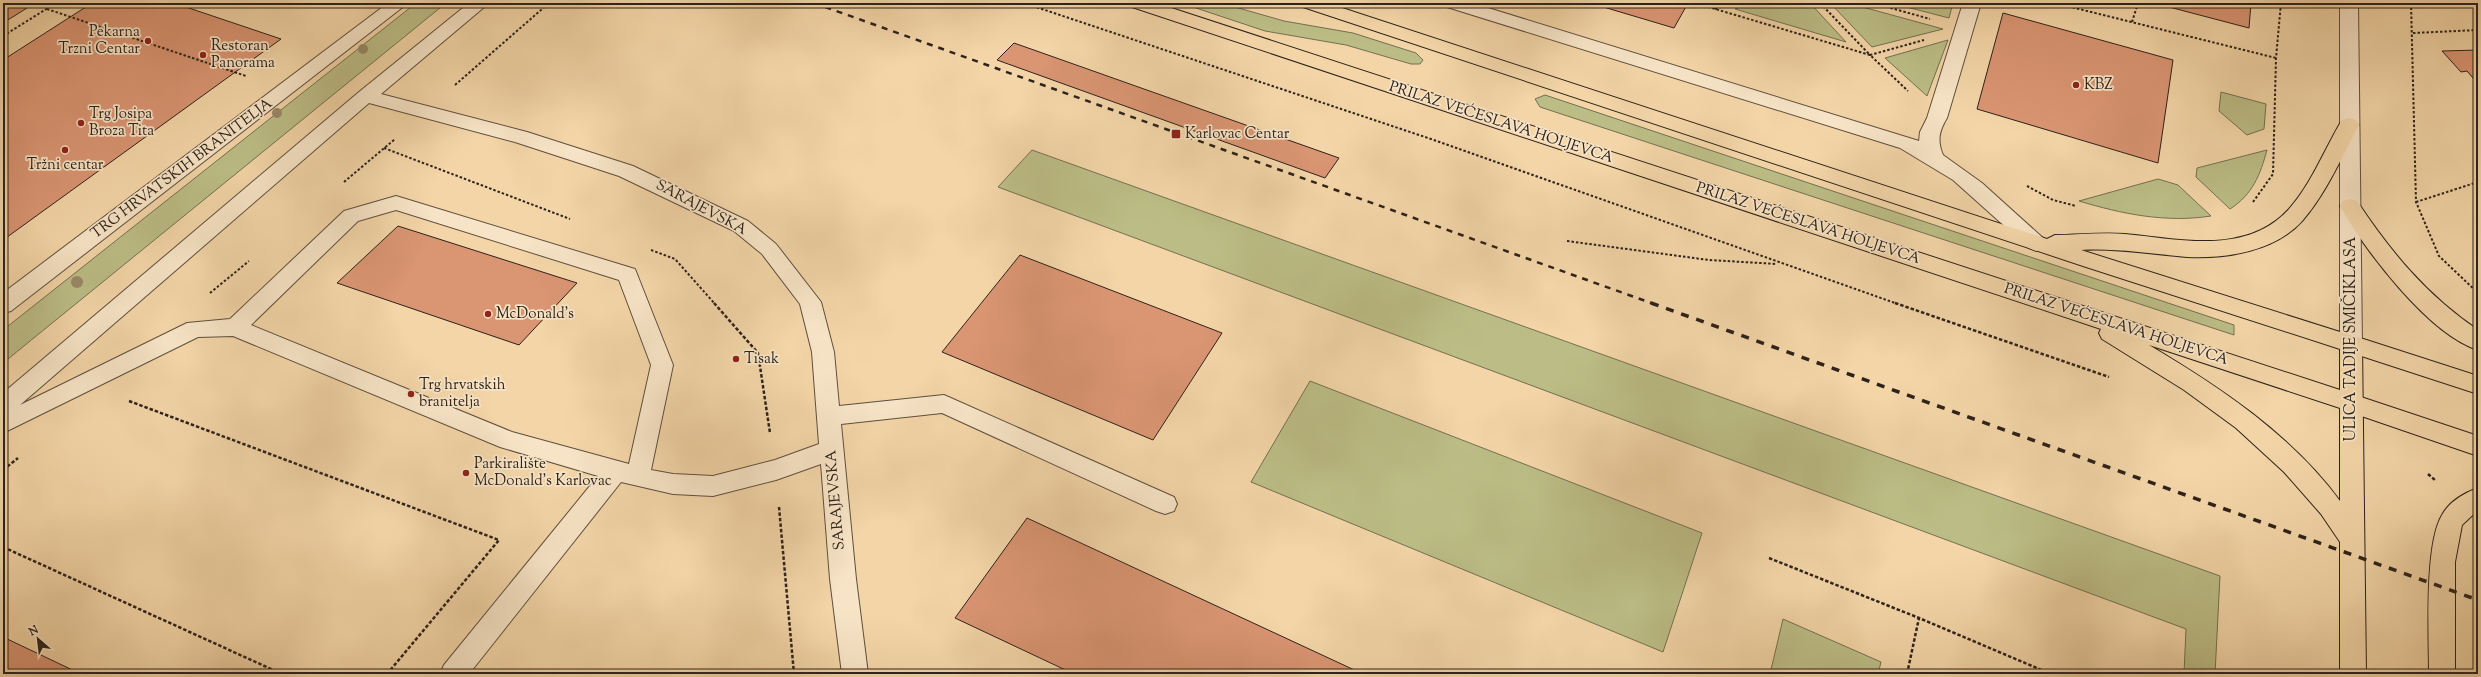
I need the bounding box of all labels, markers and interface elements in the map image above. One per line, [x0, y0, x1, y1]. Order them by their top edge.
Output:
place label: Pekarna Trzni Centar [58, 22, 140, 60]
marker: Pekarna Trzni Centar [143, 36, 153, 46]
place label: Restoran Panorama [211, 36, 275, 74]
marker: Restoran Panorama [198, 50, 208, 60]
street label: PRILAZ VEĆESLAVA HOLJEVCA [1386, 75, 1617, 169]
place label: KBZ [2084, 75, 2113, 96]
marker: KBZ [2071, 80, 2081, 90]
street label: TRG HRVATSKIH BRANITELJA [87, 94, 277, 244]
place label: Trg Josipa Broza Tita [89, 104, 154, 142]
marker: Trg Josipa Broza Tita [76, 118, 86, 128]
place label: Karlovac Centar [1185, 124, 1290, 145]
marker: Karlovac Centar [1170, 128, 1182, 140]
marker: Tržni centar [60, 145, 70, 155]
place label: Tržni centar [27, 155, 104, 176]
street label: SARAJEVSKA [652, 175, 750, 241]
street label: PRILAZ VEĆESLAVA HOLJEVCA [1693, 176, 1924, 270]
street label: ULICA TADIJE SMIČIKLASA [2340, 237, 2362, 441]
street label: PRILAZ VEĆESLAVA HOLJEVCA [2001, 277, 2232, 371]
place label: McDonald's [496, 304, 574, 325]
marker: McDonald's [483, 309, 493, 319]
place label: Tisak [744, 349, 779, 370]
marker: Tisak [731, 354, 741, 364]
place label: Trg hrvatskih branitelja [419, 375, 506, 413]
marker: Trg hrvatskih branitelja [406, 389, 416, 399]
street label: SARAJEVSKA [821, 449, 851, 551]
place label: Parkiralište McDonald's Karlovac [474, 454, 612, 492]
marker: Parkiralište McDonald's Karlovac [461, 468, 471, 478]
north arrow [18, 619, 58, 659]
text: N [25, 622, 42, 641]

